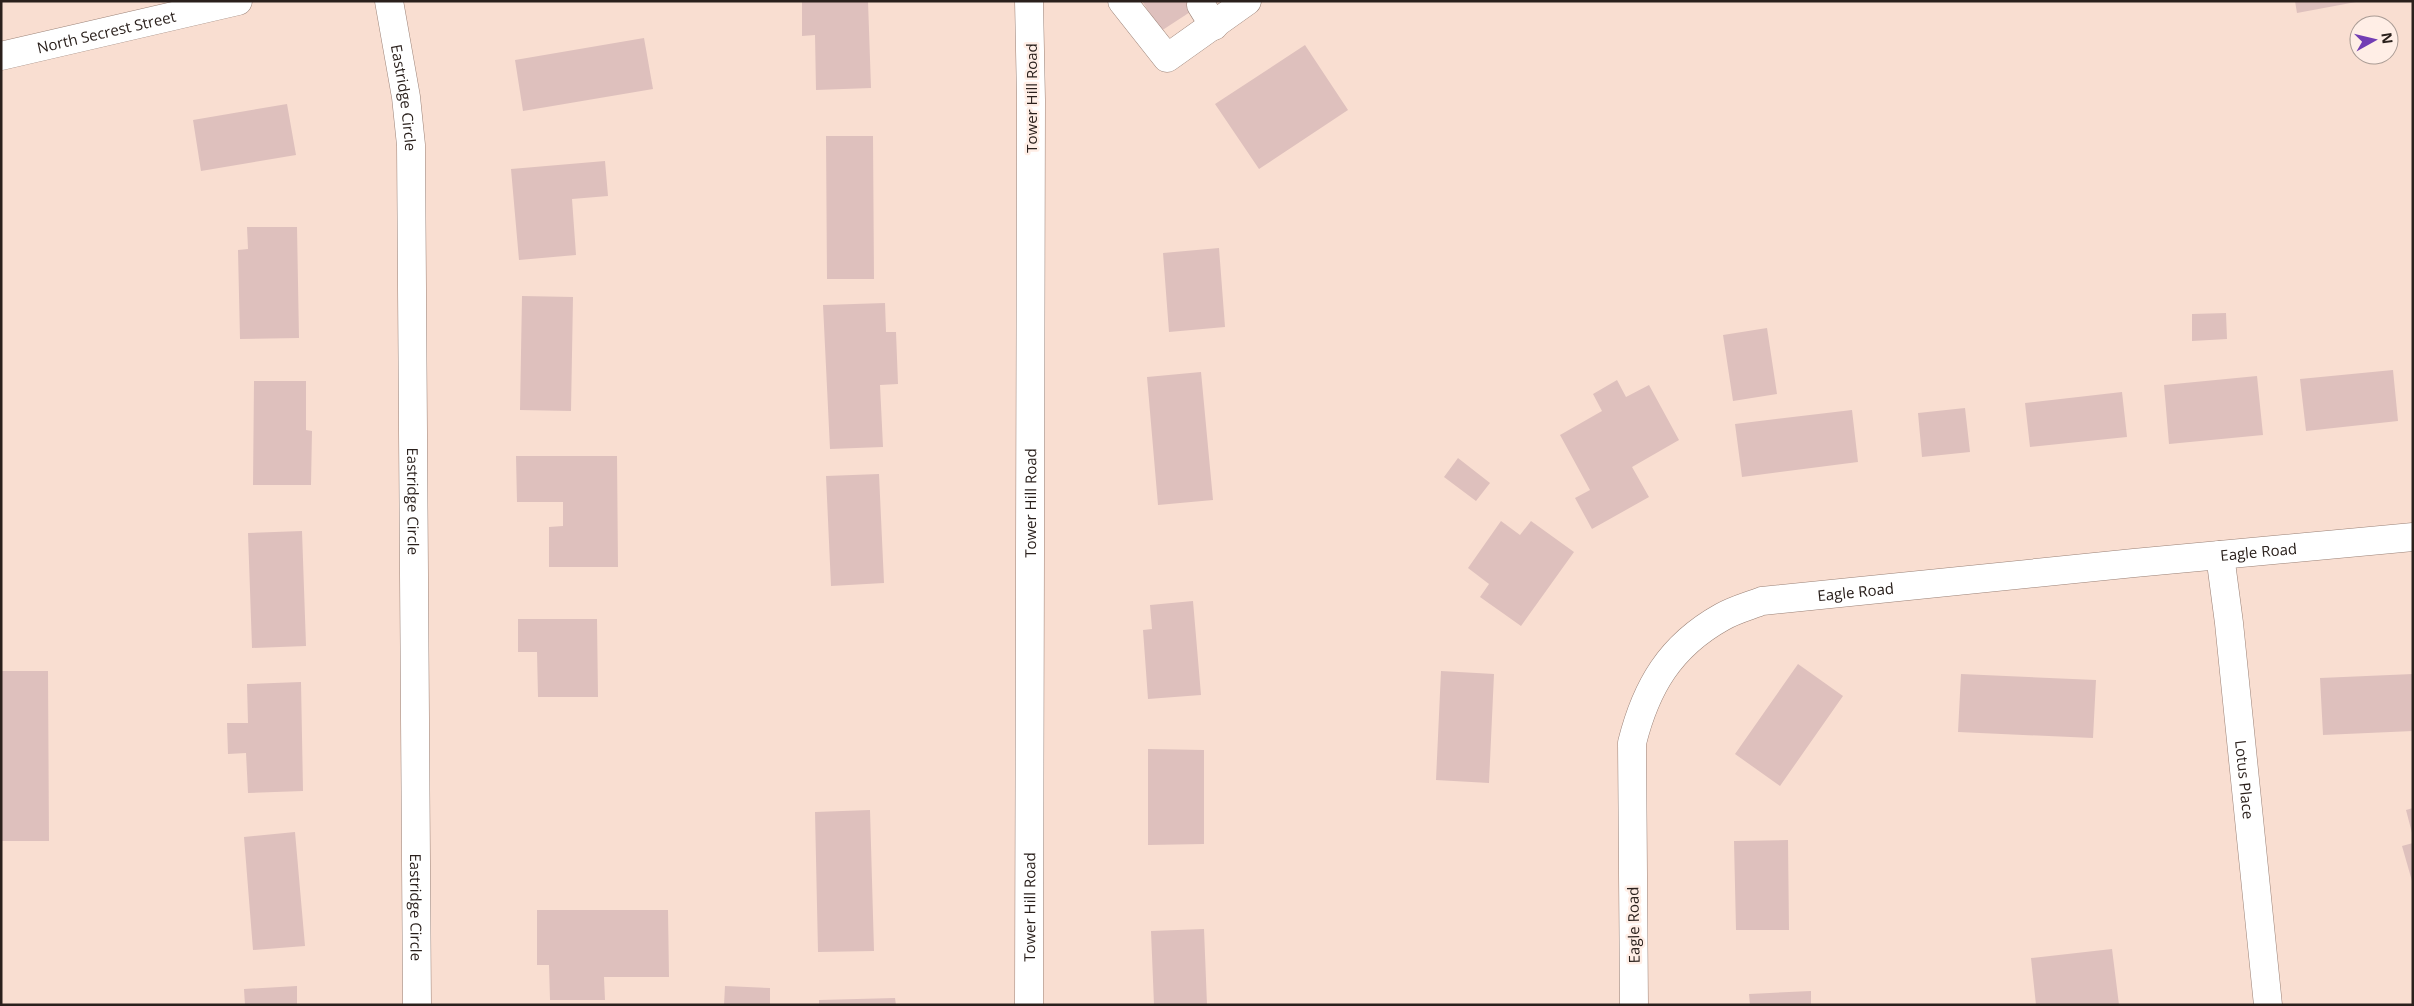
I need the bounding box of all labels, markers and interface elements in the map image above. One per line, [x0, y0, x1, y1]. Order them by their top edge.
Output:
street label: North Secrest Street [35, 6, 178, 57]
north arrow [2349, 15, 2399, 65]
text: N [2377, 31, 2398, 45]
street label: Eastridge Circle [387, 43, 421, 151]
street label: Tower Hill Road [1021, 43, 1041, 153]
street label: Eastridge Circle [403, 447, 424, 555]
street label: Tower Hill Road [1020, 448, 1040, 558]
street label: Eagle Road [2219, 538, 2298, 565]
street label: Eagle Road [1816, 578, 1895, 605]
street label: Lotus Place [2231, 739, 2259, 820]
street label: Tower Hill Road [1019, 852, 1039, 962]
street label: Eastridge Circle [406, 853, 427, 961]
street label: Eagle Road [1622, 886, 1644, 964]

